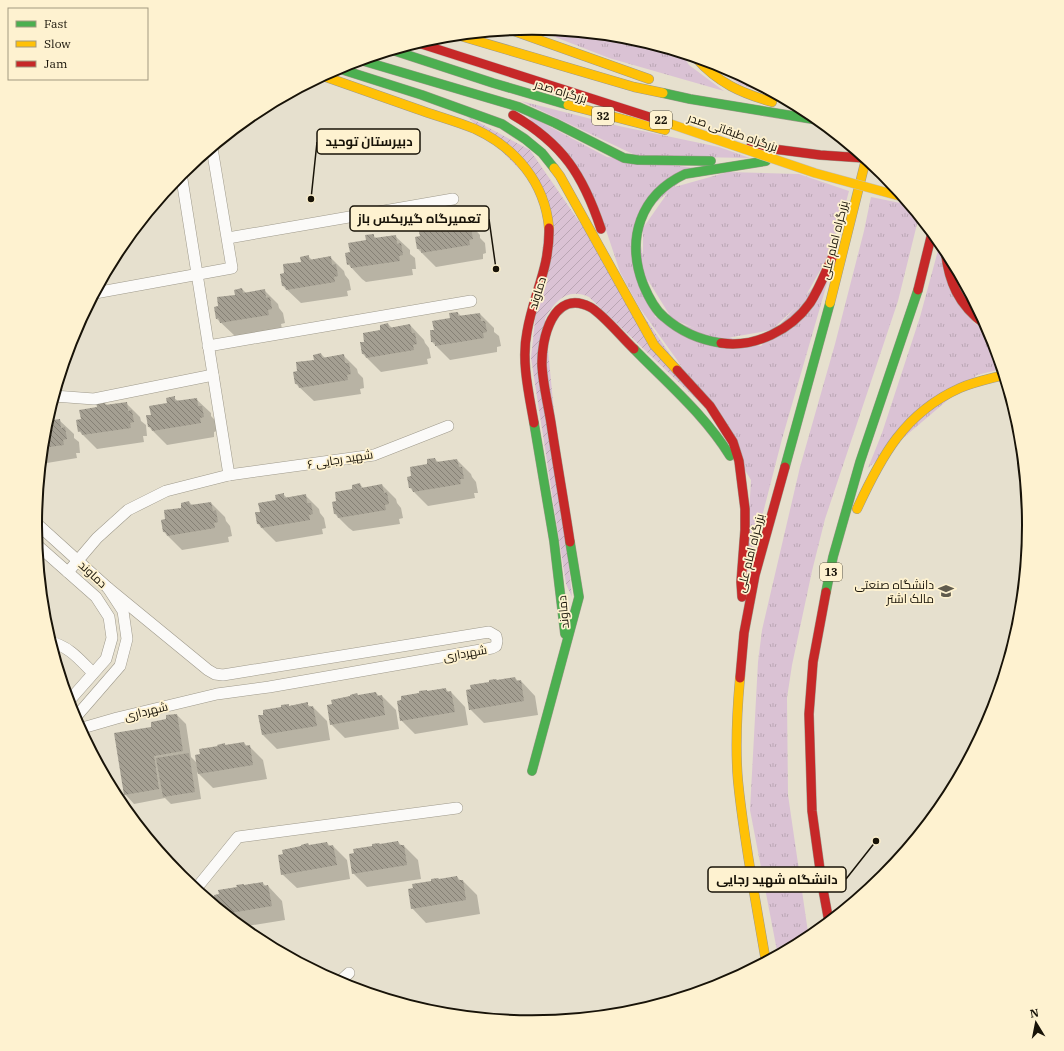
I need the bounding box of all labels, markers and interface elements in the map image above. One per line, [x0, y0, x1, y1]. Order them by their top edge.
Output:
legend [8, 8, 148, 80]
text: Fast [44, 16, 68, 31]
text: Slow [44, 36, 71, 51]
text: Jam [44, 56, 68, 71]
street label: بزرگراه صدر [532, 76, 589, 106]
road number: 32 [592, 107, 614, 125]
street label: بزرگراه طبقاتی صدر [685, 109, 780, 154]
road number: 22 [650, 111, 672, 129]
callout: دبیرستان توحید [317, 129, 420, 154]
text: دبیرستان توحید [325, 133, 413, 150]
street label: بزرگراه امام علی [817, 199, 852, 281]
callout: تعمیرگاه گیربکس باز [350, 206, 489, 231]
text: تعمیرگاه گیربکس باز [356, 210, 481, 227]
street label: دماوند [525, 275, 549, 311]
street label: شهید رجایی ۶ [306, 446, 374, 472]
street label: بزرگراه امام علی [733, 512, 768, 594]
street label: دماوند [76, 557, 110, 591]
road number: 13 [820, 563, 842, 581]
place label: دانشگاه صنعتی مالک اشتر [854, 577, 934, 606]
school or university icon: دانشگاه صنعتی مالک اشتر [937, 582, 955, 600]
street label: دماوند [554, 595, 572, 629]
street label: شهرداری [442, 642, 488, 664]
street label: شهرداری [123, 698, 169, 724]
callout: دانشگاه شهید رجایی [708, 867, 846, 892]
text: دانشگاه شهید رجایی [716, 871, 838, 888]
north arrow [1016, 1003, 1056, 1043]
text: N [1029, 1005, 1040, 1021]

